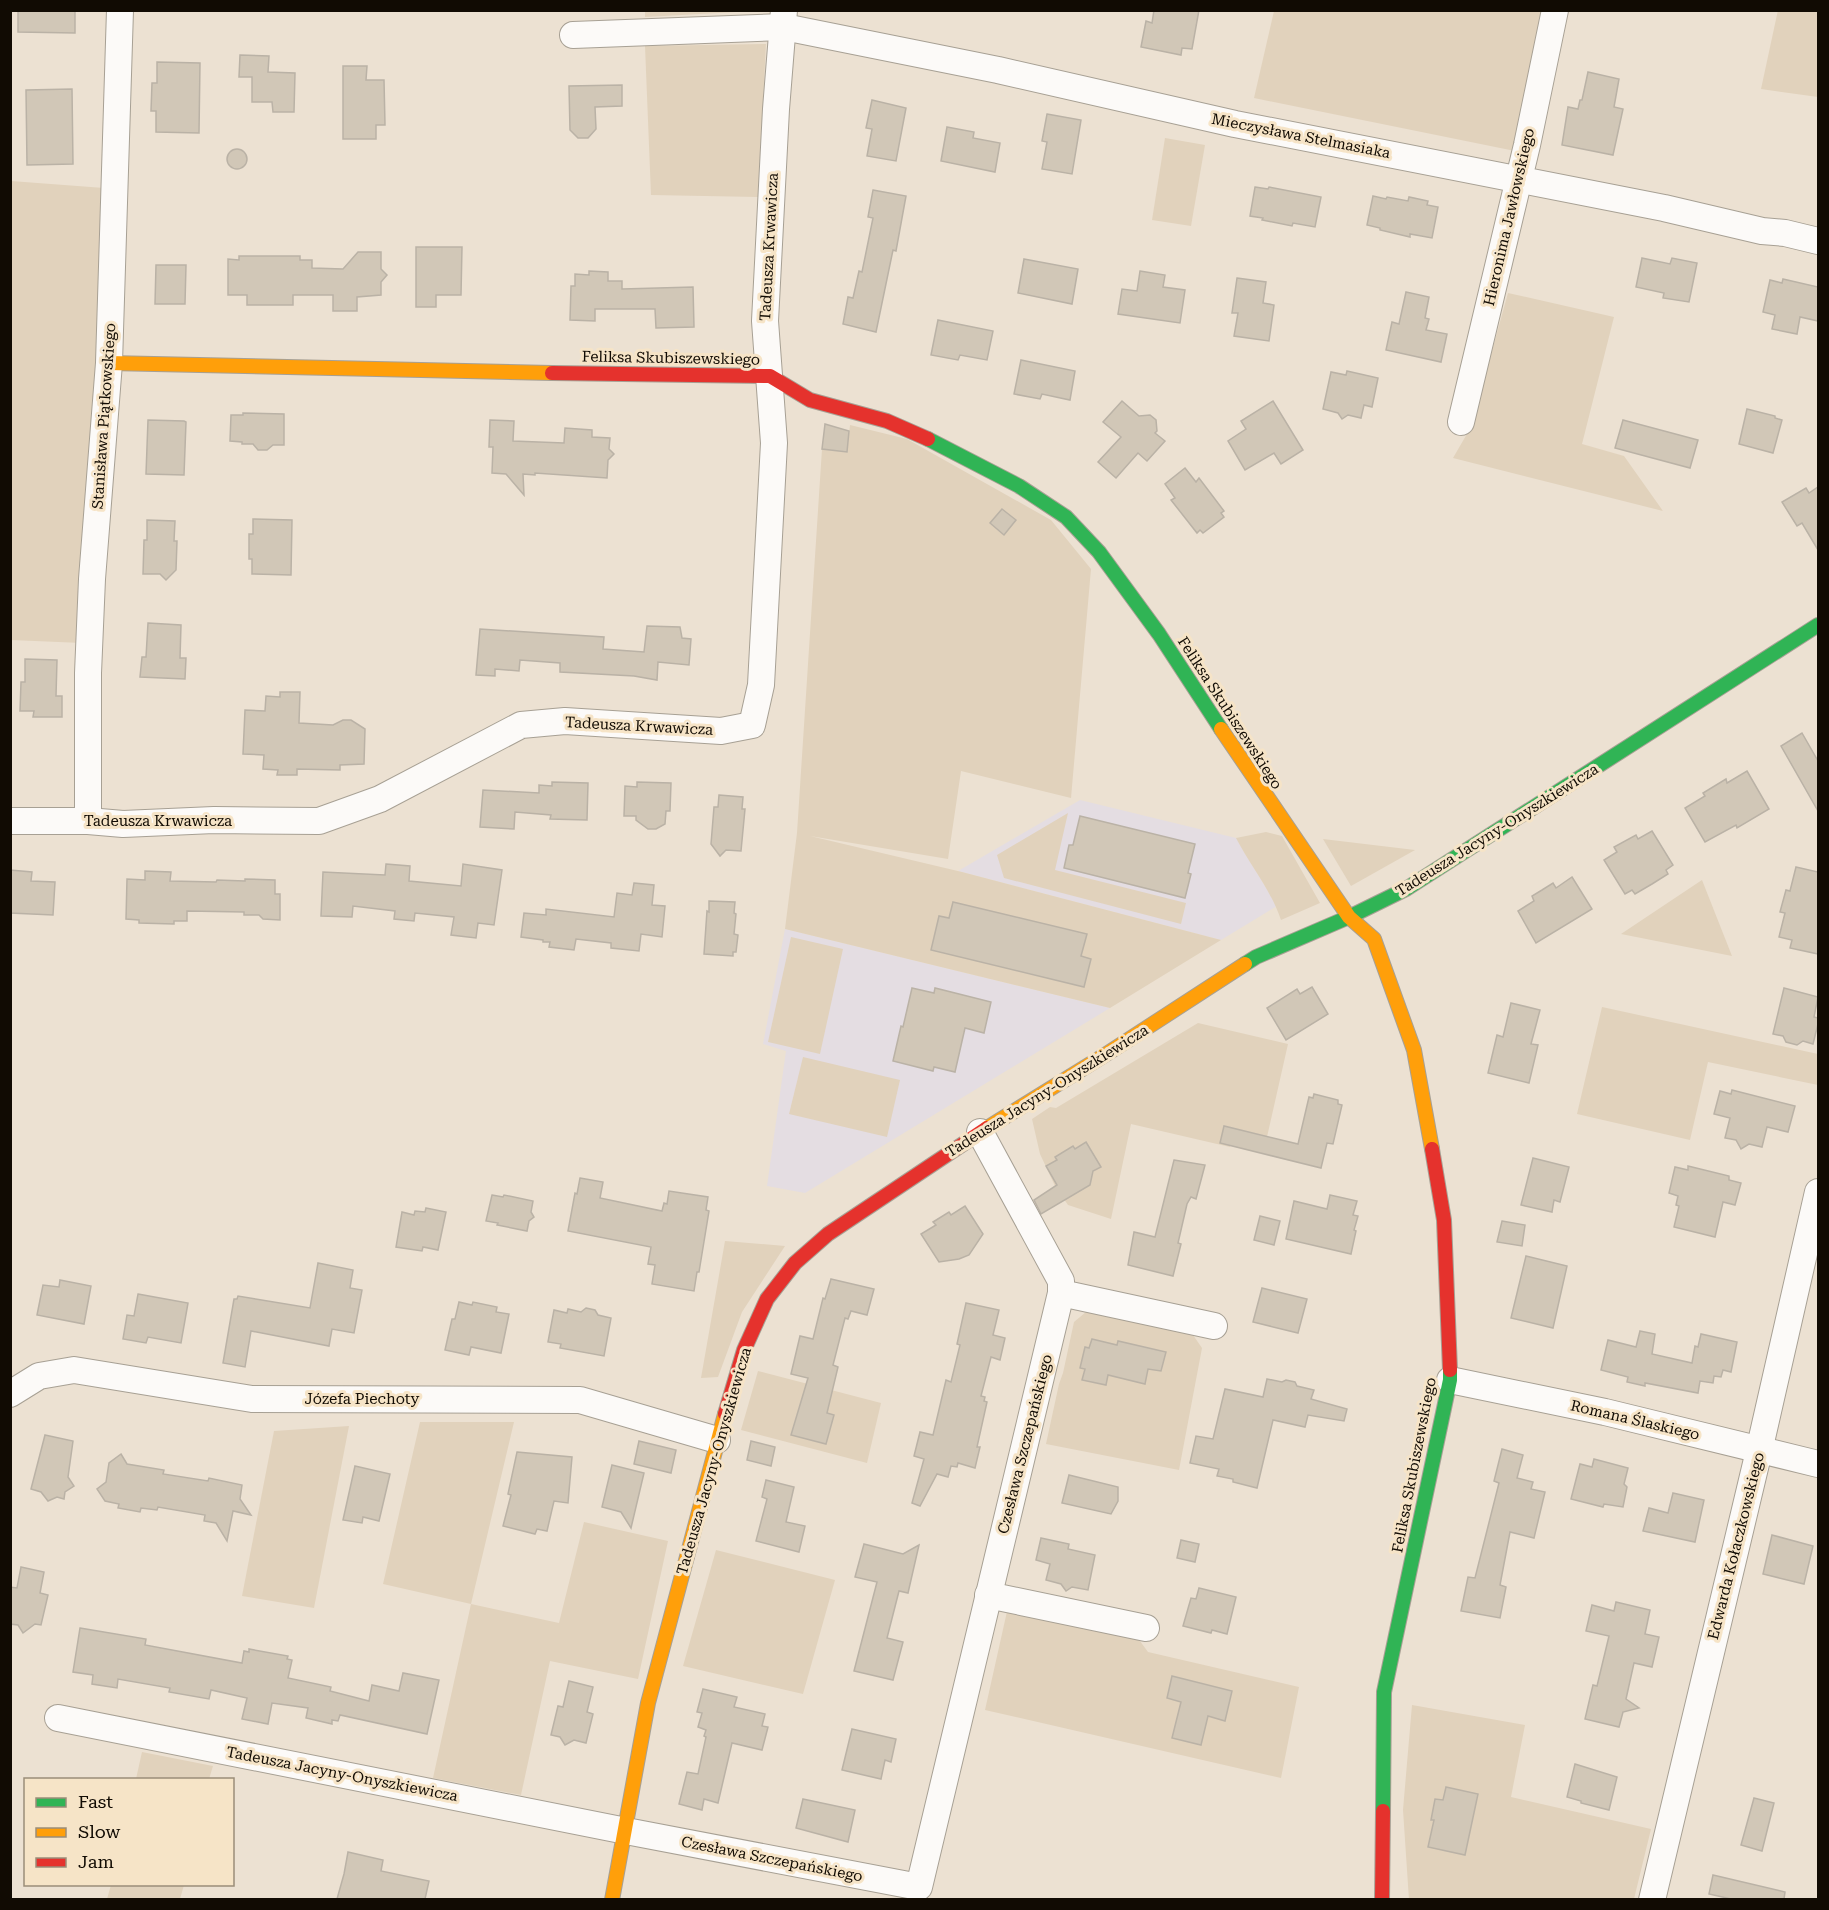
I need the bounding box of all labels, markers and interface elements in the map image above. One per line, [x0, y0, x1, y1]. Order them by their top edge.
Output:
street label: Mieczysława Stelmasiaka [1210, 110, 1392, 162]
street label: Hieronima Jawłowskiego [1480, 126, 1538, 308]
street label: Tadeusza Krwawicza [756, 172, 782, 322]
street label: Stanisława Piątkowskiego [89, 322, 119, 510]
street label: Feliksa Skubiszewskiego [582, 347, 760, 369]
street label: Feliksa Skubiszewskiego [1174, 633, 1286, 793]
street label: Tadeusza Krwawicza [564, 713, 714, 739]
street label: Tadeusza Jacyny-Onyszkiewicza [1392, 760, 1602, 900]
street label: Tadeusza Krwawicza [84, 812, 232, 830]
street label: Tadeusza Jacyny-Onyszkiewicza [942, 1021, 1152, 1161]
street label: Tadeusza Jacyny-Onyszkiewicza [673, 1345, 755, 1577]
street label: Czesława Szczepańskiego [994, 1352, 1056, 1536]
street label: Feliksa Skubiszewskiego [1388, 1376, 1440, 1554]
street label: Józefa Piechoty [305, 1390, 420, 1408]
street label: Romana Ślaskiego [1569, 1395, 1701, 1444]
street label: Edwarda Kołaczkowskiego [1704, 1450, 1768, 1642]
street label: Tadeusza Jacyny-Onyszkiewicza [225, 1743, 459, 1805]
legend [24, 1778, 234, 1886]
text: Fast [78, 1791, 113, 1812]
text: Slow [78, 1821, 120, 1842]
street label: Czesława Szczepańskiego [680, 1833, 864, 1885]
text: Jam [78, 1851, 114, 1872]

